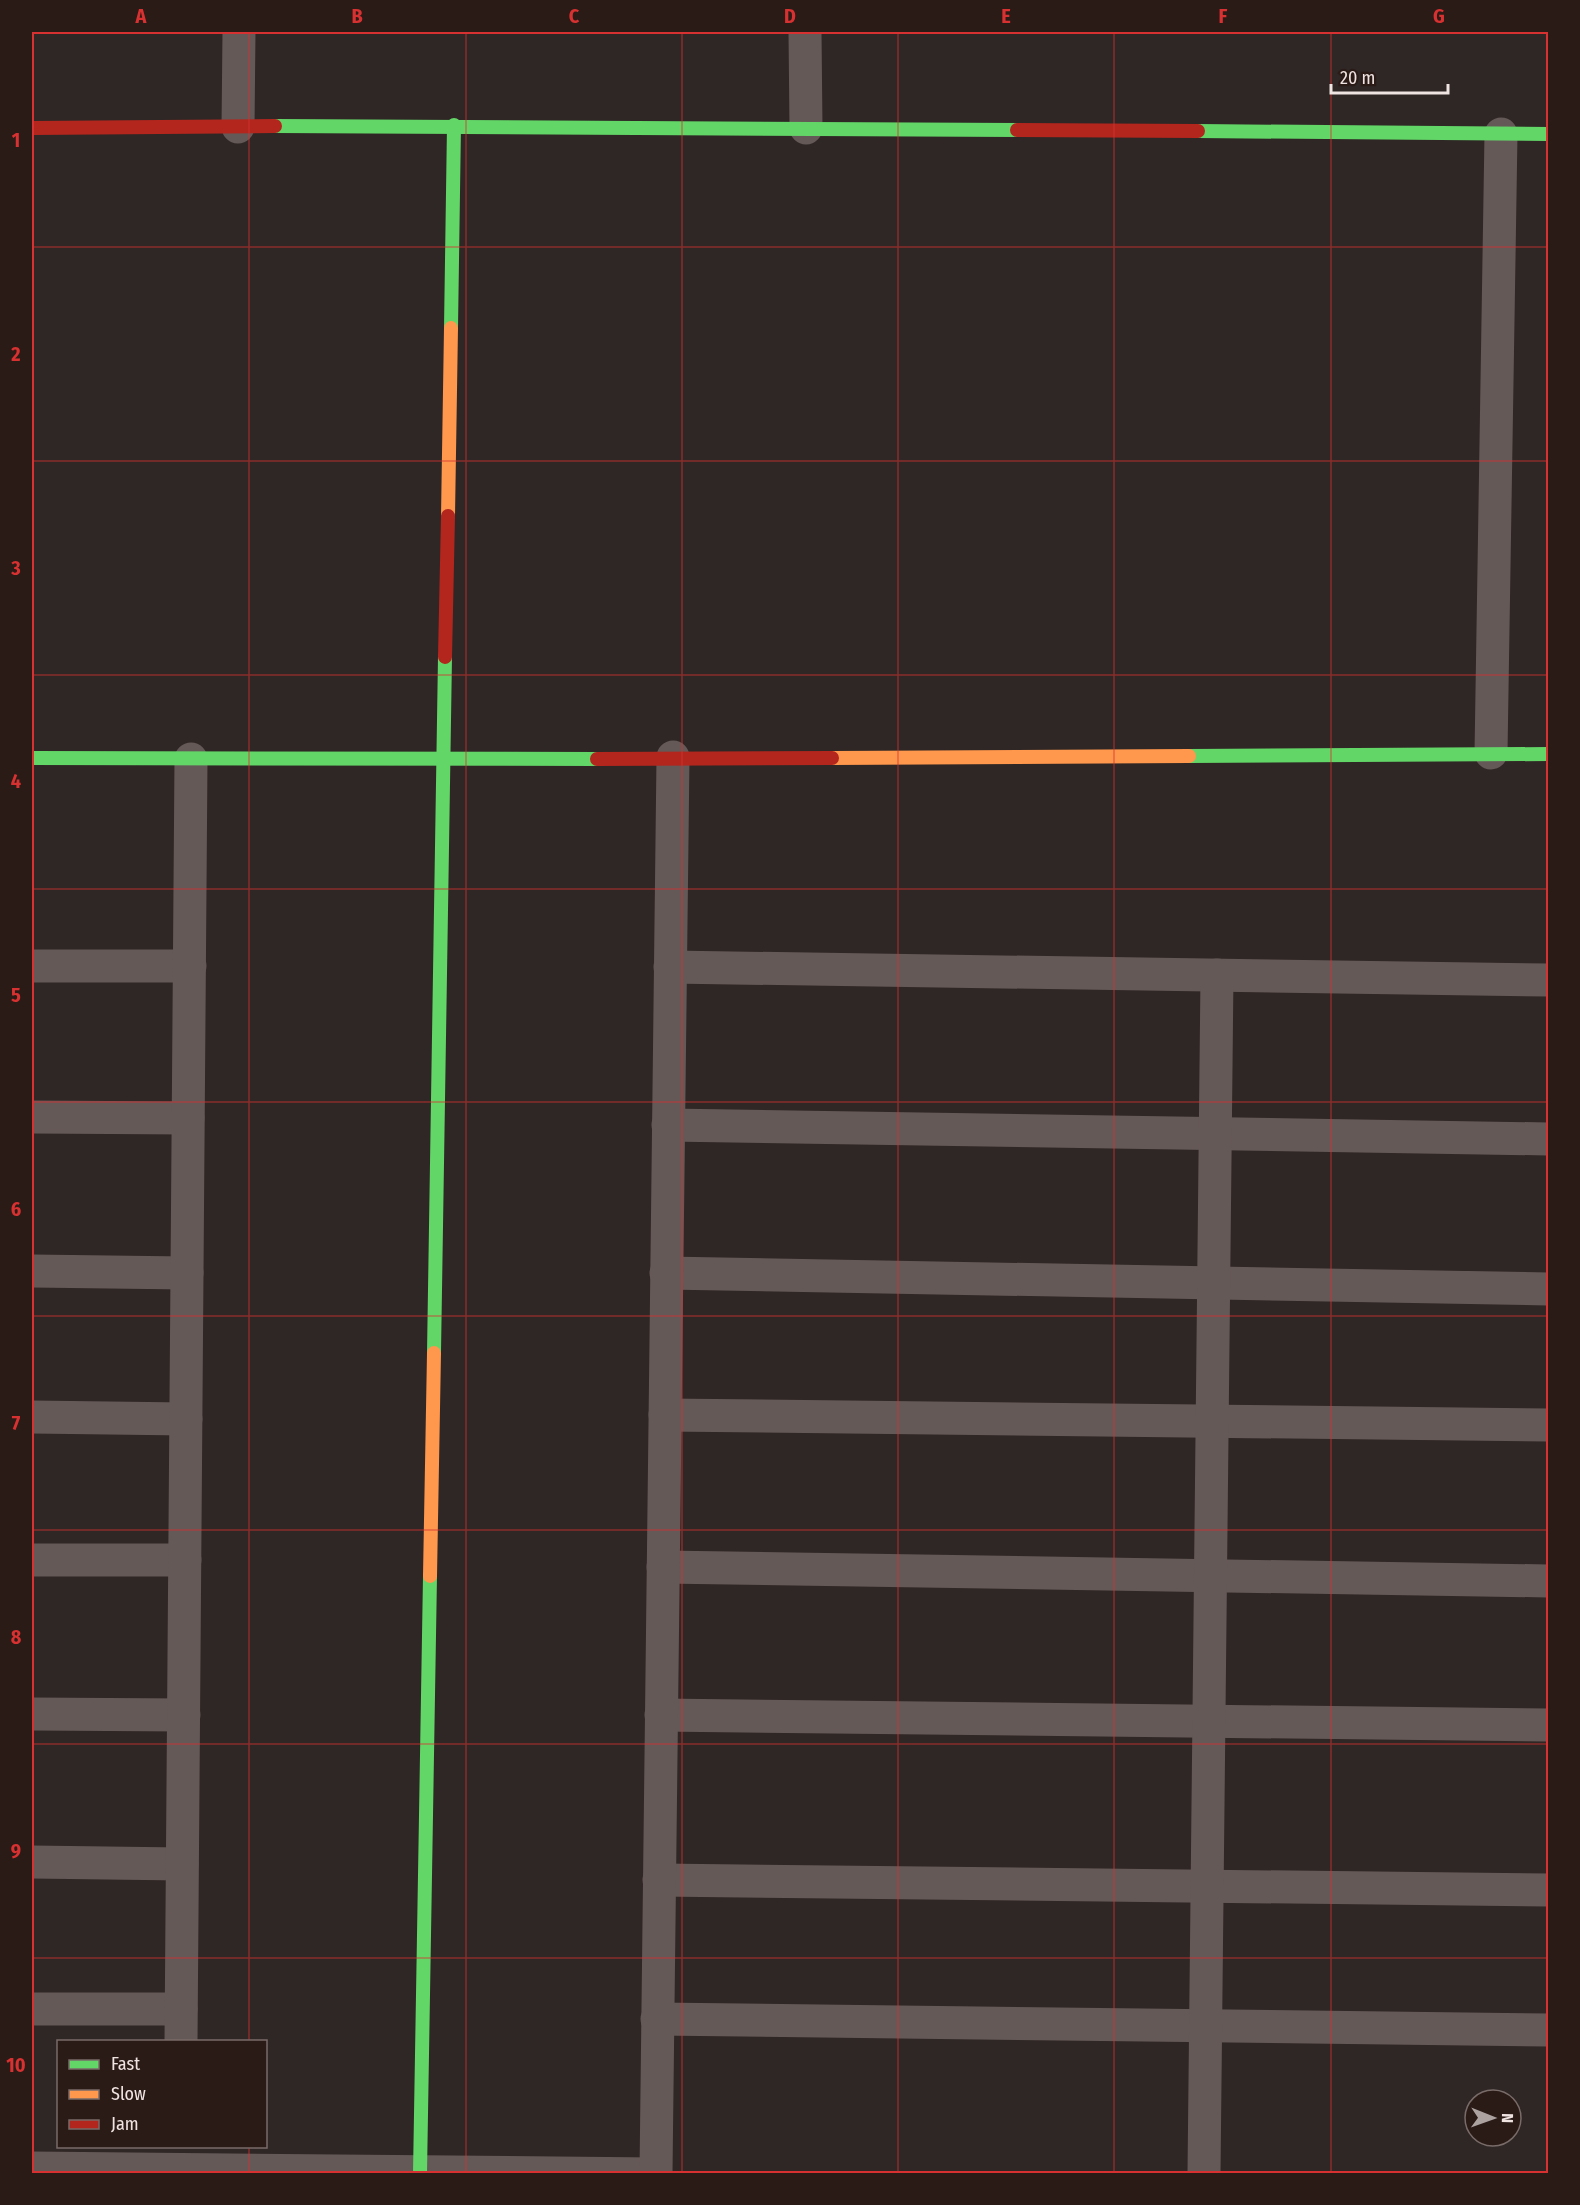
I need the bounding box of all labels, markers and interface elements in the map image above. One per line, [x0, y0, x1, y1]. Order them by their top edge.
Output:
text: A [135, 4, 148, 28]
text: B [351, 4, 363, 28]
text: C [569, 4, 580, 28]
text: D [784, 4, 796, 28]
text: E [1001, 4, 1011, 28]
text: F [1219, 4, 1228, 28]
text: G [1433, 4, 1445, 28]
scale bar [1331, 57, 1448, 95]
text: 20 m [1340, 67, 1375, 89]
text: 1 [12, 128, 20, 152]
text: 2 [10, 342, 21, 366]
text: 3 [10, 556, 21, 580]
text: 4 [11, 769, 21, 793]
text: 5 [11, 983, 21, 1007]
text: 6 [11, 1197, 21, 1221]
text: 7 [12, 1411, 21, 1435]
text: 8 [11, 1625, 22, 1649]
text: 9 [11, 1839, 21, 1863]
legend [57, 2040, 267, 2148]
text: 10 [6, 2053, 26, 2077]
text: Fast [111, 2053, 140, 2075]
text: Slow [111, 2083, 146, 2105]
north arrow [1463, 2088, 1523, 2148]
text: Jam [111, 2113, 139, 2135]
text: N [1498, 2113, 1517, 2123]

